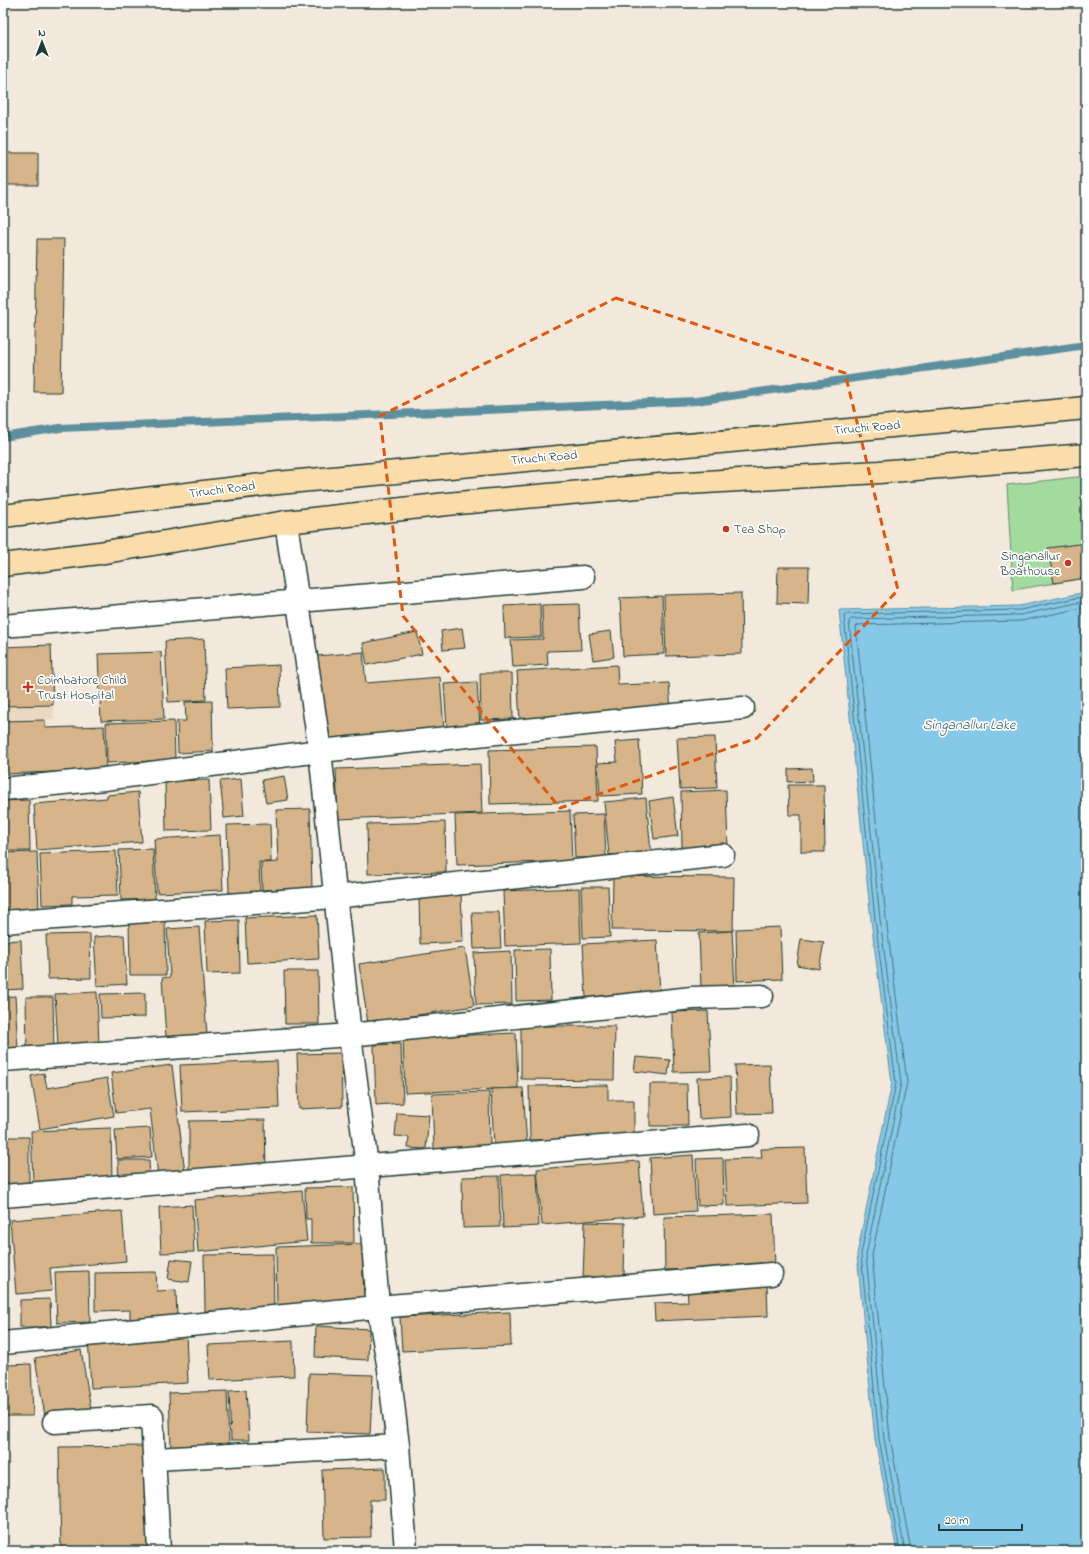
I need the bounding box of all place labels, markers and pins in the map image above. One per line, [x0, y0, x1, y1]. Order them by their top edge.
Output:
place label: Tea Shop [734, 520, 786, 539]
marker: Tea Shop [721, 524, 731, 534]
place label: Singanallur Boathouse [999, 547, 1061, 581]
marker: Singanallur Boathouse [1063, 558, 1073, 568]
place label: Coimbatore Child Trust Hospital [37, 671, 127, 705]
marker: Coimbatore Child Trust Hospital [22, 681, 34, 693]

